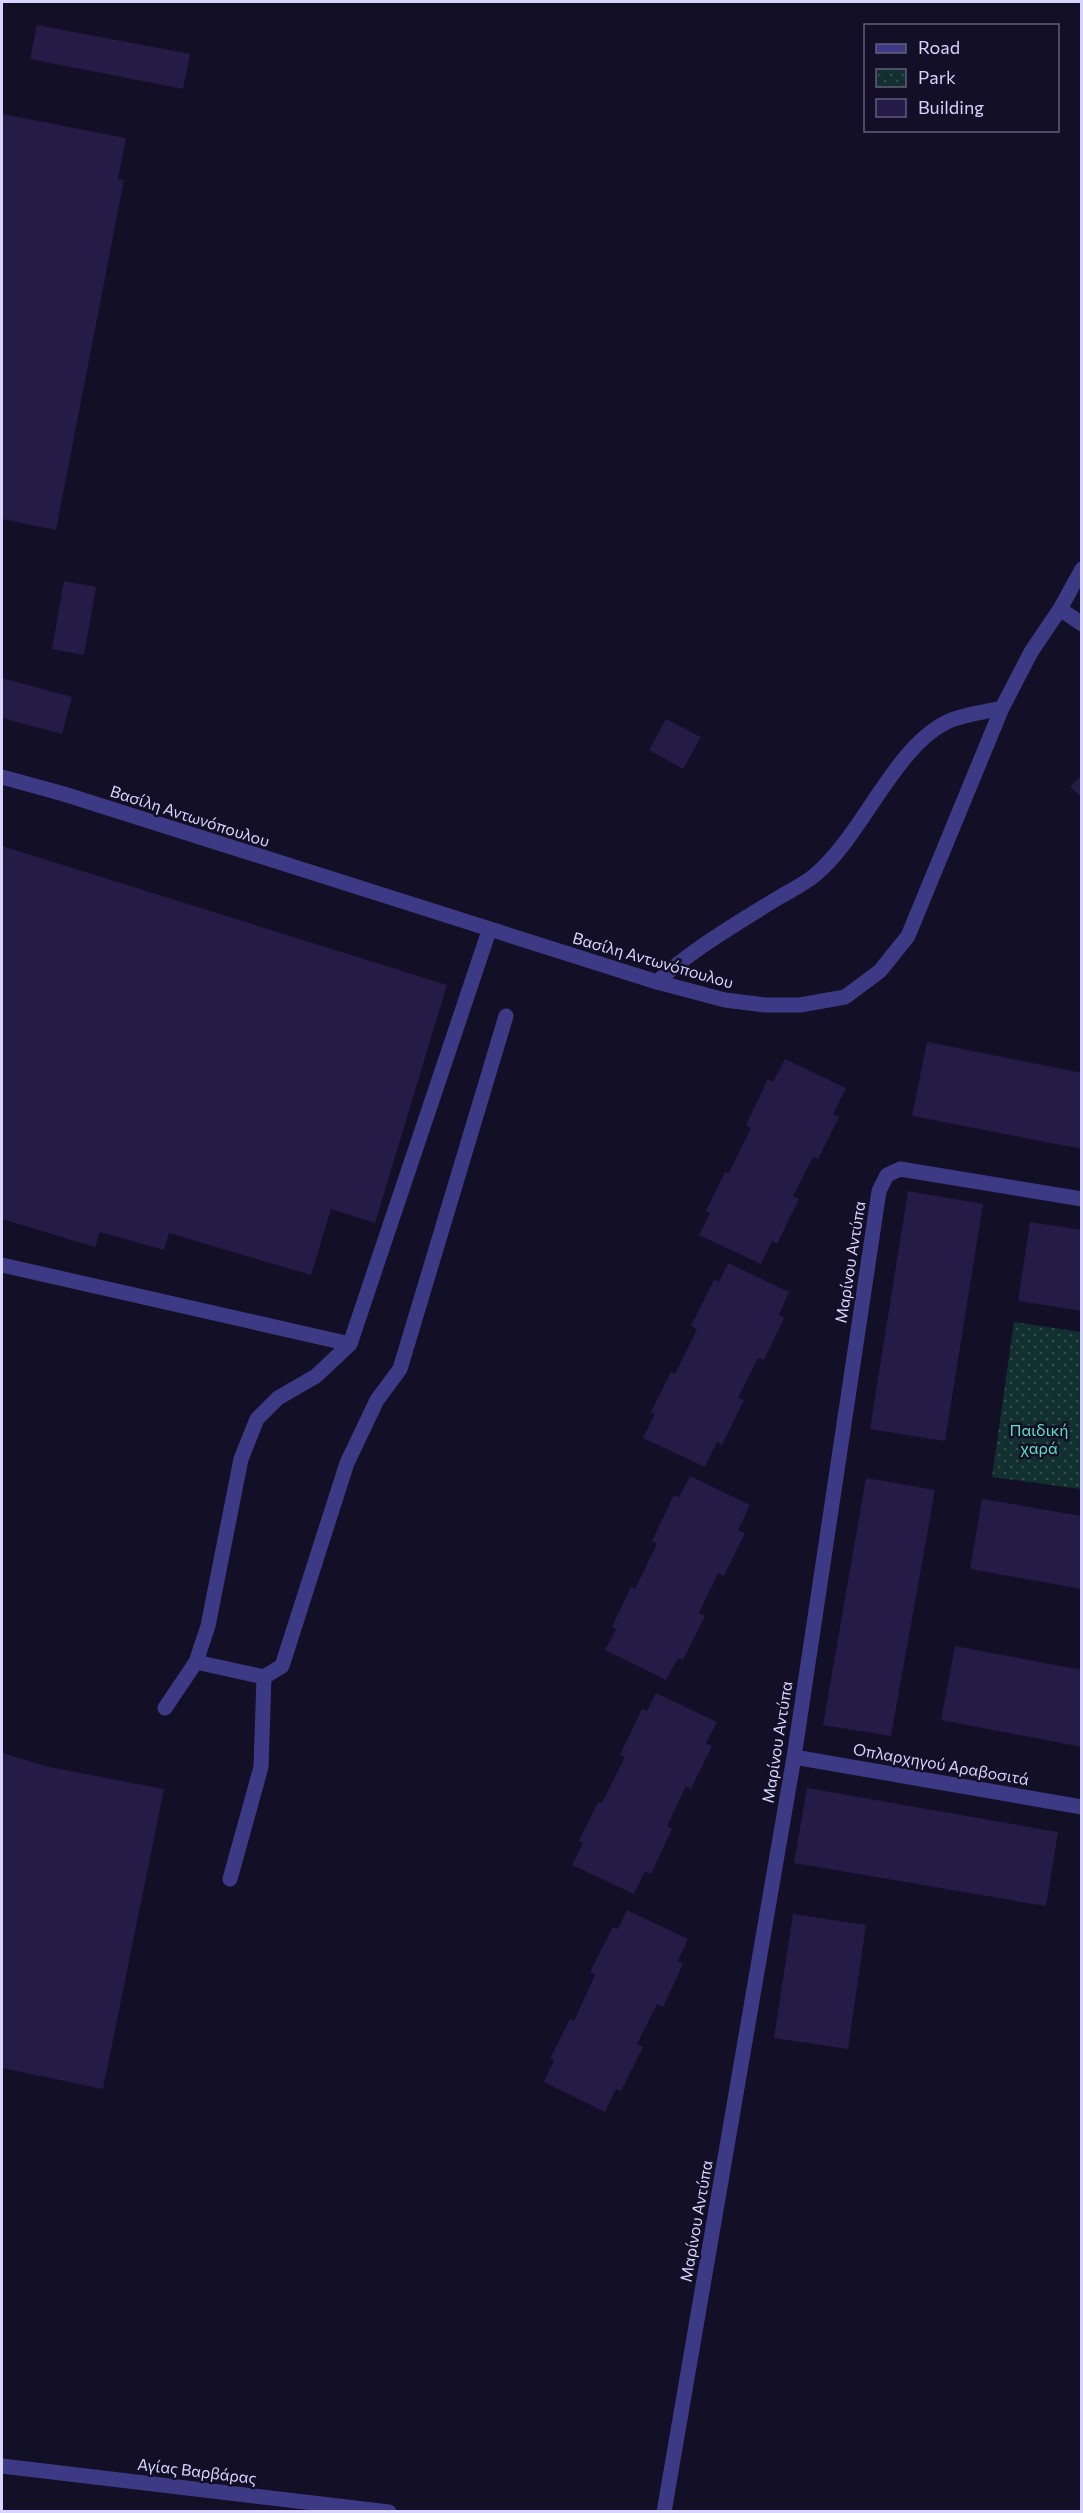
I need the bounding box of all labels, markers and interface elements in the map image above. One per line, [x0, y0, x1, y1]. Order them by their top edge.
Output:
legend [864, 24, 1059, 132]
text: Road [918, 36, 960, 58]
text: Park [918, 66, 956, 88]
text: Building [918, 96, 984, 118]
street label: Βασίλη Αντωνόπουλου [108, 781, 272, 850]
street label: Βασίλη Αντωνόπουλου [571, 927, 736, 992]
street label: Μαρίνου Αντύπα [830, 1200, 869, 1324]
park label: Παιδική χαρά [1009, 1420, 1069, 1457]
street label: Μαρίνου Αντύπα [757, 1680, 796, 1804]
street label: Οπλαρχηγού Αραβοσιτά [852, 1739, 1031, 1788]
street label: Μαρίνου Αντύπα [675, 2159, 716, 2283]
street label: Αγίας Βαρβάρας [136, 2454, 258, 2487]

